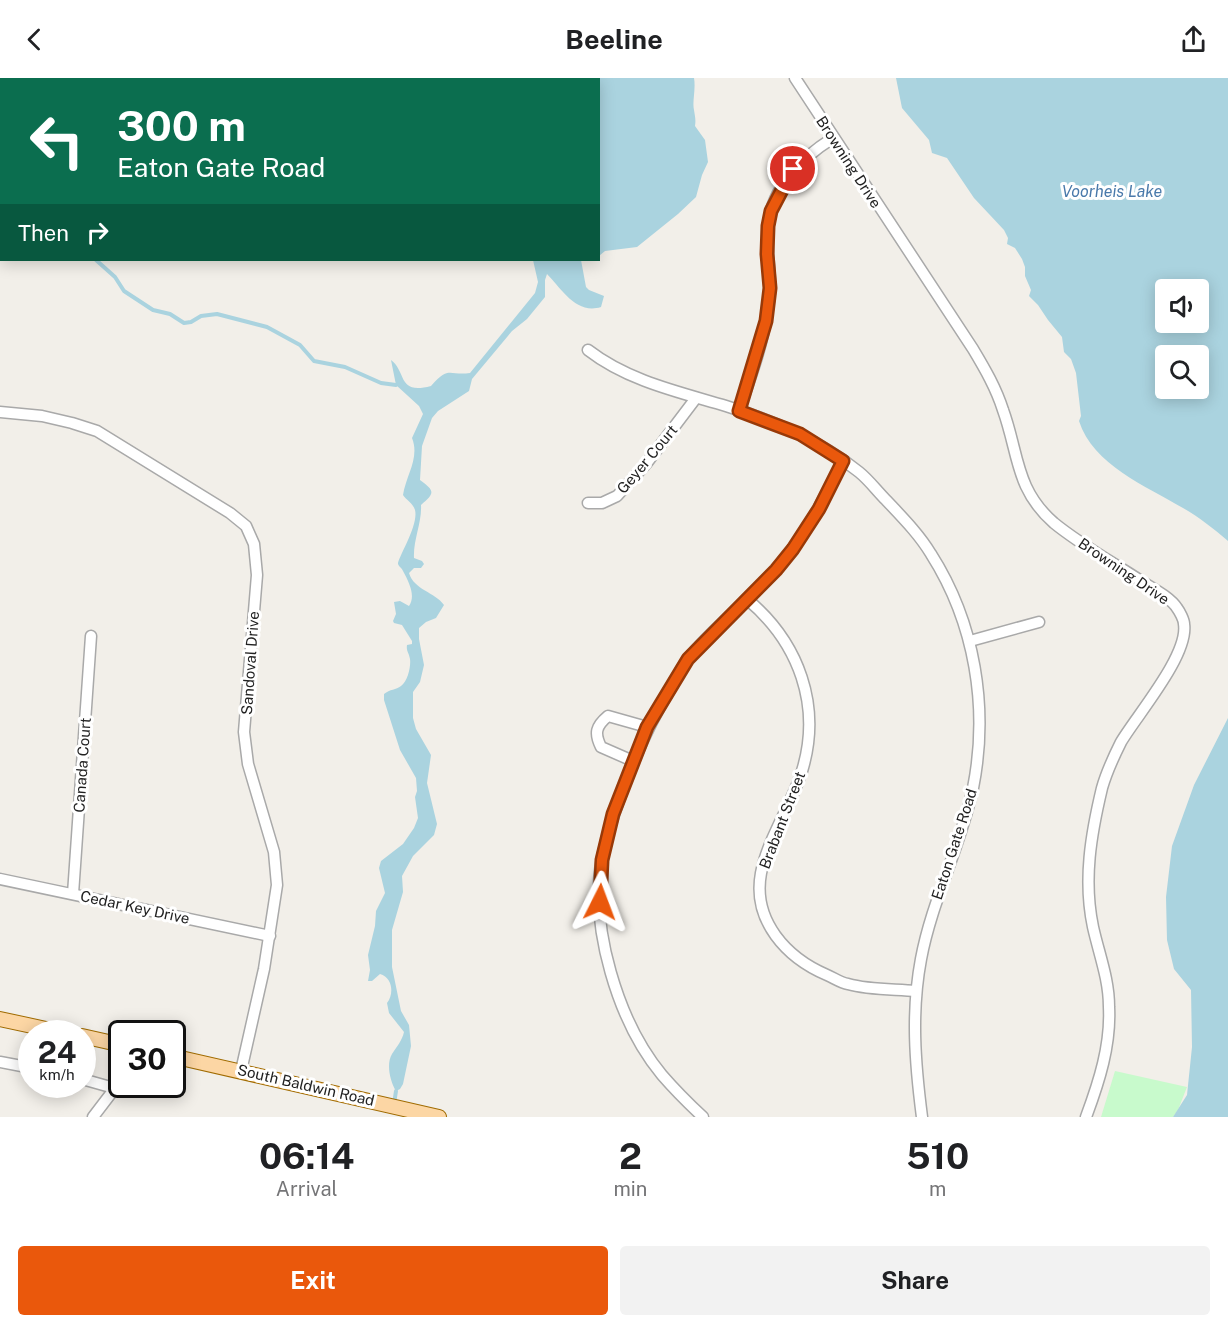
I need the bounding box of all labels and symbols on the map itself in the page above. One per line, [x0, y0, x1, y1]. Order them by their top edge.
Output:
street label: Browning Drive [813, 113, 885, 211]
pin [767, 143, 818, 194]
water label: Voorheis Lake [1062, 182, 1162, 201]
street label: Geyer Court [613, 421, 681, 497]
street label: Browning Drive [1075, 534, 1173, 608]
street label: Sandoval Drive [238, 611, 262, 715]
street label: Canada Court [70, 717, 94, 813]
street label: Brabant Street [756, 769, 808, 871]
street label: Eaton Gate Road [928, 786, 980, 902]
position arrow [568, 870, 632, 934]
street label: Cedar Key Drive [79, 887, 191, 927]
speed limit sign: 30 [108, 1020, 186, 1098]
street label: South Baldwin Road [236, 1061, 376, 1109]

